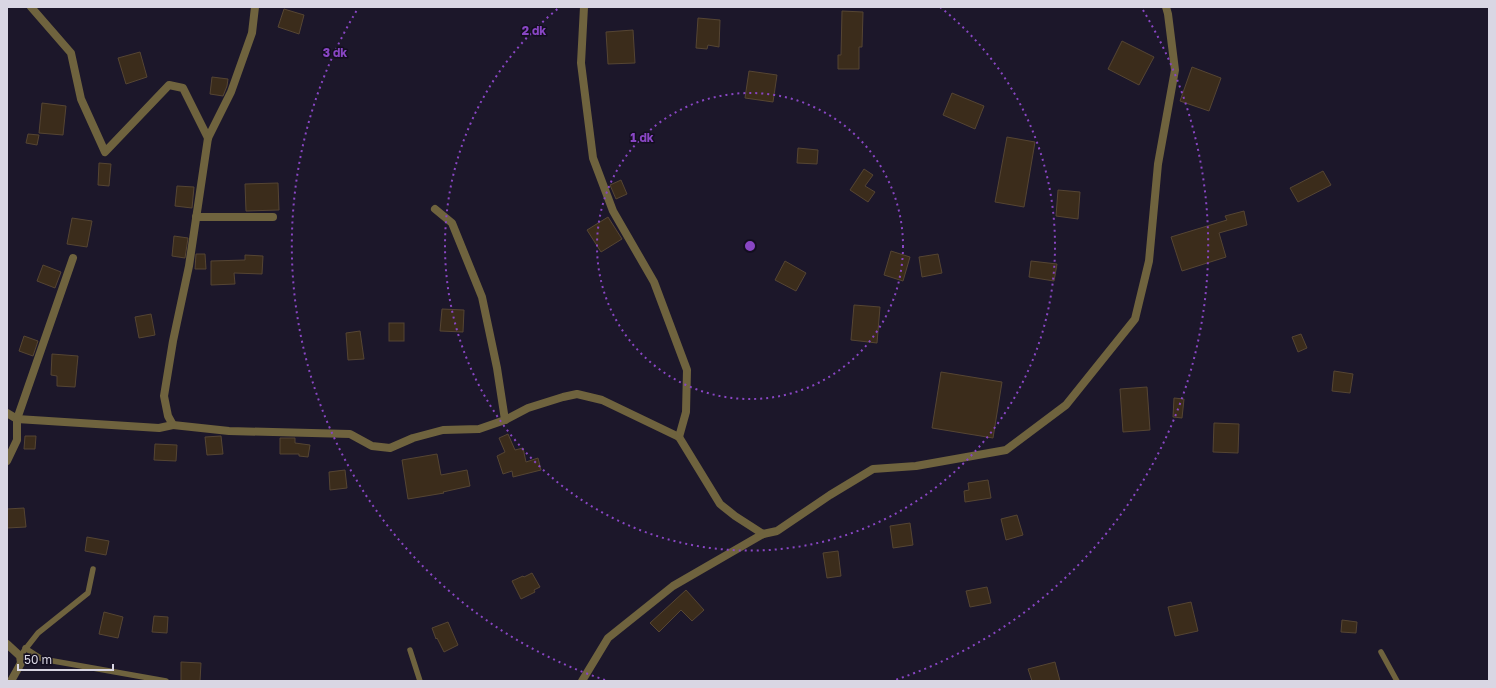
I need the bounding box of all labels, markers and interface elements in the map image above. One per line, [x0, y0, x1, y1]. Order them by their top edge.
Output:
text: 2 dk [522, 23, 546, 38]
text: 3 dk [323, 45, 347, 60]
text: 1 dk [630, 130, 654, 145]
centre of rings [743, 239, 757, 253]
scale bar [18, 646, 113, 672]
text: 50 m [24, 652, 52, 667]

